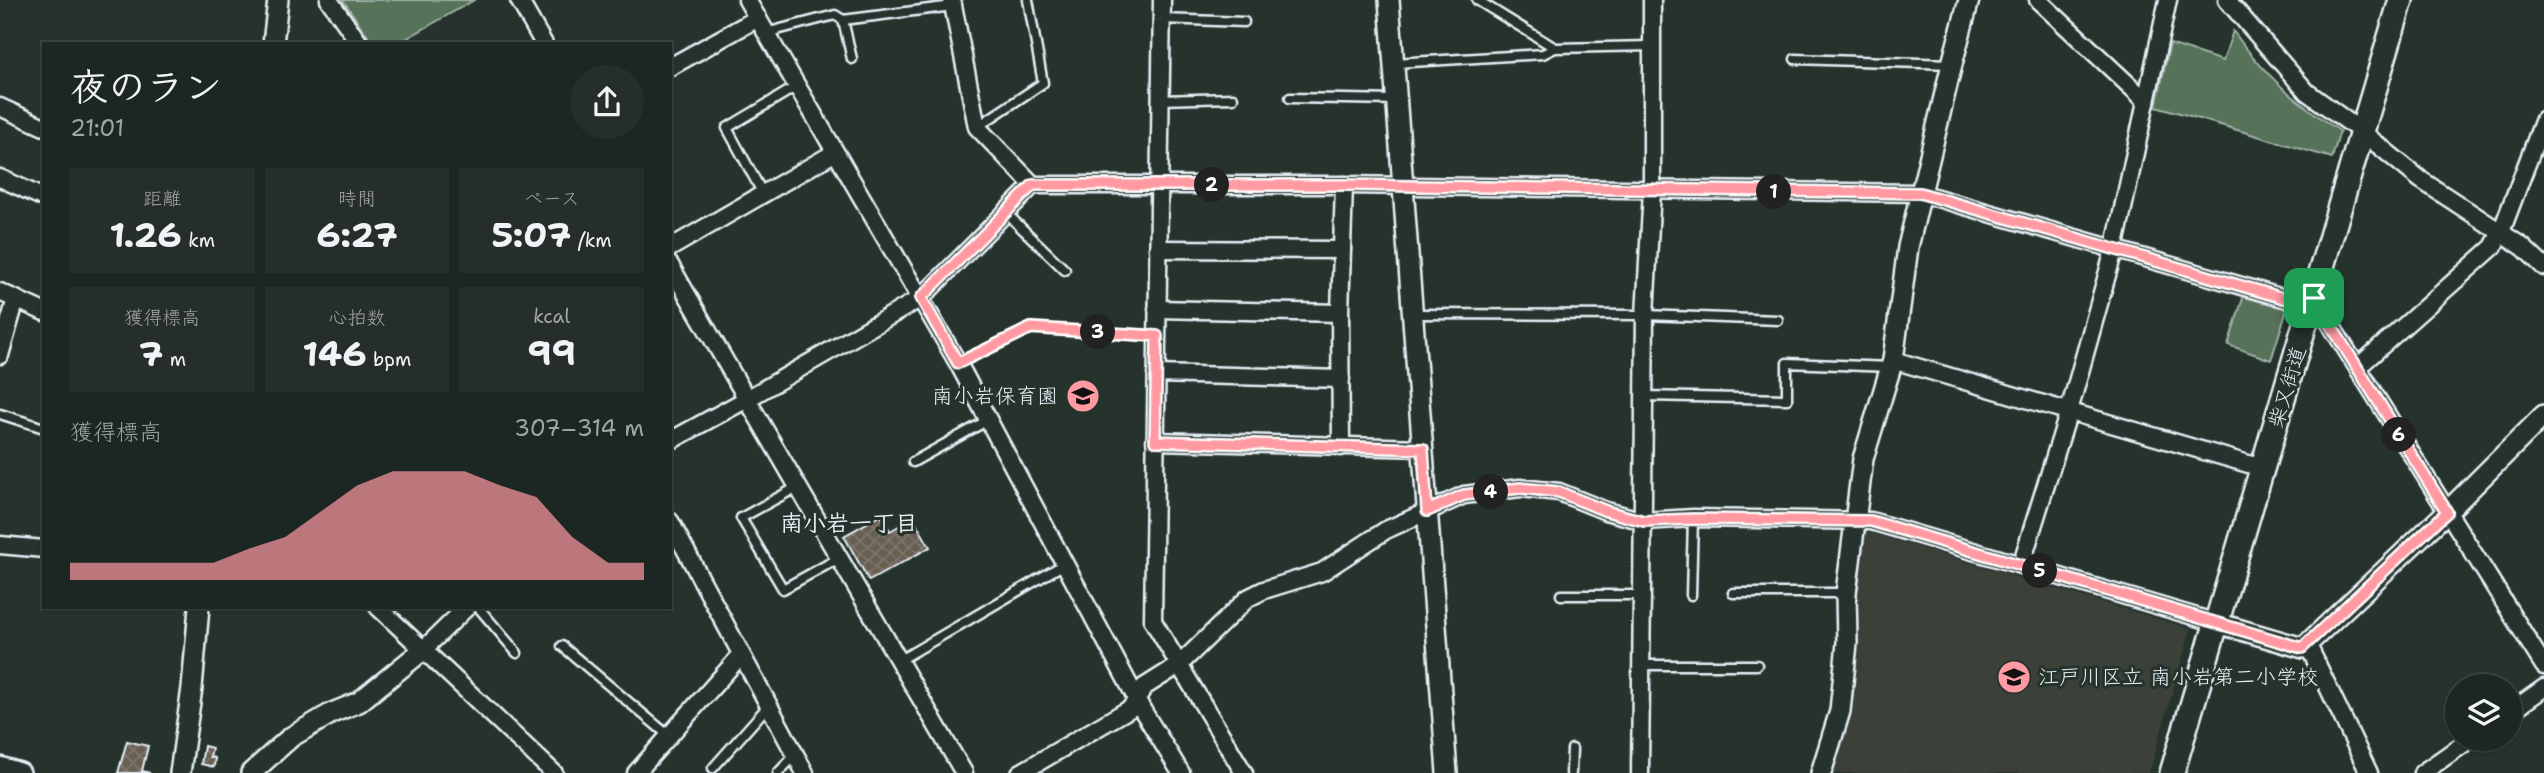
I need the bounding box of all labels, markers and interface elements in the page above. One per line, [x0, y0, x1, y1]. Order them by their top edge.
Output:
text: 夜のラン [70, 61, 222, 112]
button: share [570, 65, 644, 139]
text: 21:01 [70, 113, 124, 143]
pin: 2 [1194, 168, 1230, 202]
text: 2 [1205, 172, 1218, 197]
pin: 1 [1756, 174, 1792, 210]
text: 1 [1769, 179, 1778, 204]
text: 距離 [143, 186, 181, 211]
text: 時間 [338, 186, 376, 211]
text: ペース [524, 186, 580, 211]
text: 1.26 [109, 211, 182, 258]
text: 6:27 [316, 211, 398, 258]
text: 5:07 [492, 211, 571, 258]
text: km [182, 228, 215, 253]
text: /km [571, 228, 612, 253]
pin [2284, 268, 2344, 328]
icon: arrive [2295, 279, 2333, 317]
text: kcal [533, 304, 570, 329]
text: 獲得標高 [124, 305, 200, 330]
text: 心拍数 [328, 305, 386, 330]
pin: 3 [1080, 314, 1116, 350]
text: 3 [1091, 319, 1104, 344]
text: 99 [527, 329, 576, 376]
text: 7 [139, 330, 163, 377]
text: 146 [303, 330, 367, 377]
street label: 柴又街道 [2261, 343, 2313, 431]
text: m [163, 347, 186, 372]
text: bpm [367, 347, 411, 372]
school or university icon: 南小岩保育園 [1064, 377, 1102, 415]
place label: 南小岩保育園 [932, 382, 1058, 410]
text: 307–314 m [514, 413, 644, 443]
text: 獲得標高 [70, 417, 162, 447]
pin: 6 [2382, 418, 2416, 452]
text: 6 [2392, 422, 2405, 447]
pin: 4 [1474, 475, 1508, 510]
text: 4 [1484, 479, 1497, 504]
district label: 南小岩一丁目 [780, 508, 918, 538]
pin: 5 [2022, 554, 2058, 588]
text: 5 [2034, 558, 2045, 583]
school or university icon: 江戸川区立 南小岩第二小学校 [1995, 658, 2033, 696]
place label: 江戸川区立 南小岩第二小学校 [2038, 663, 2318, 691]
map controls [2445, 674, 2522, 751]
button: layers [2445, 674, 2522, 751]

